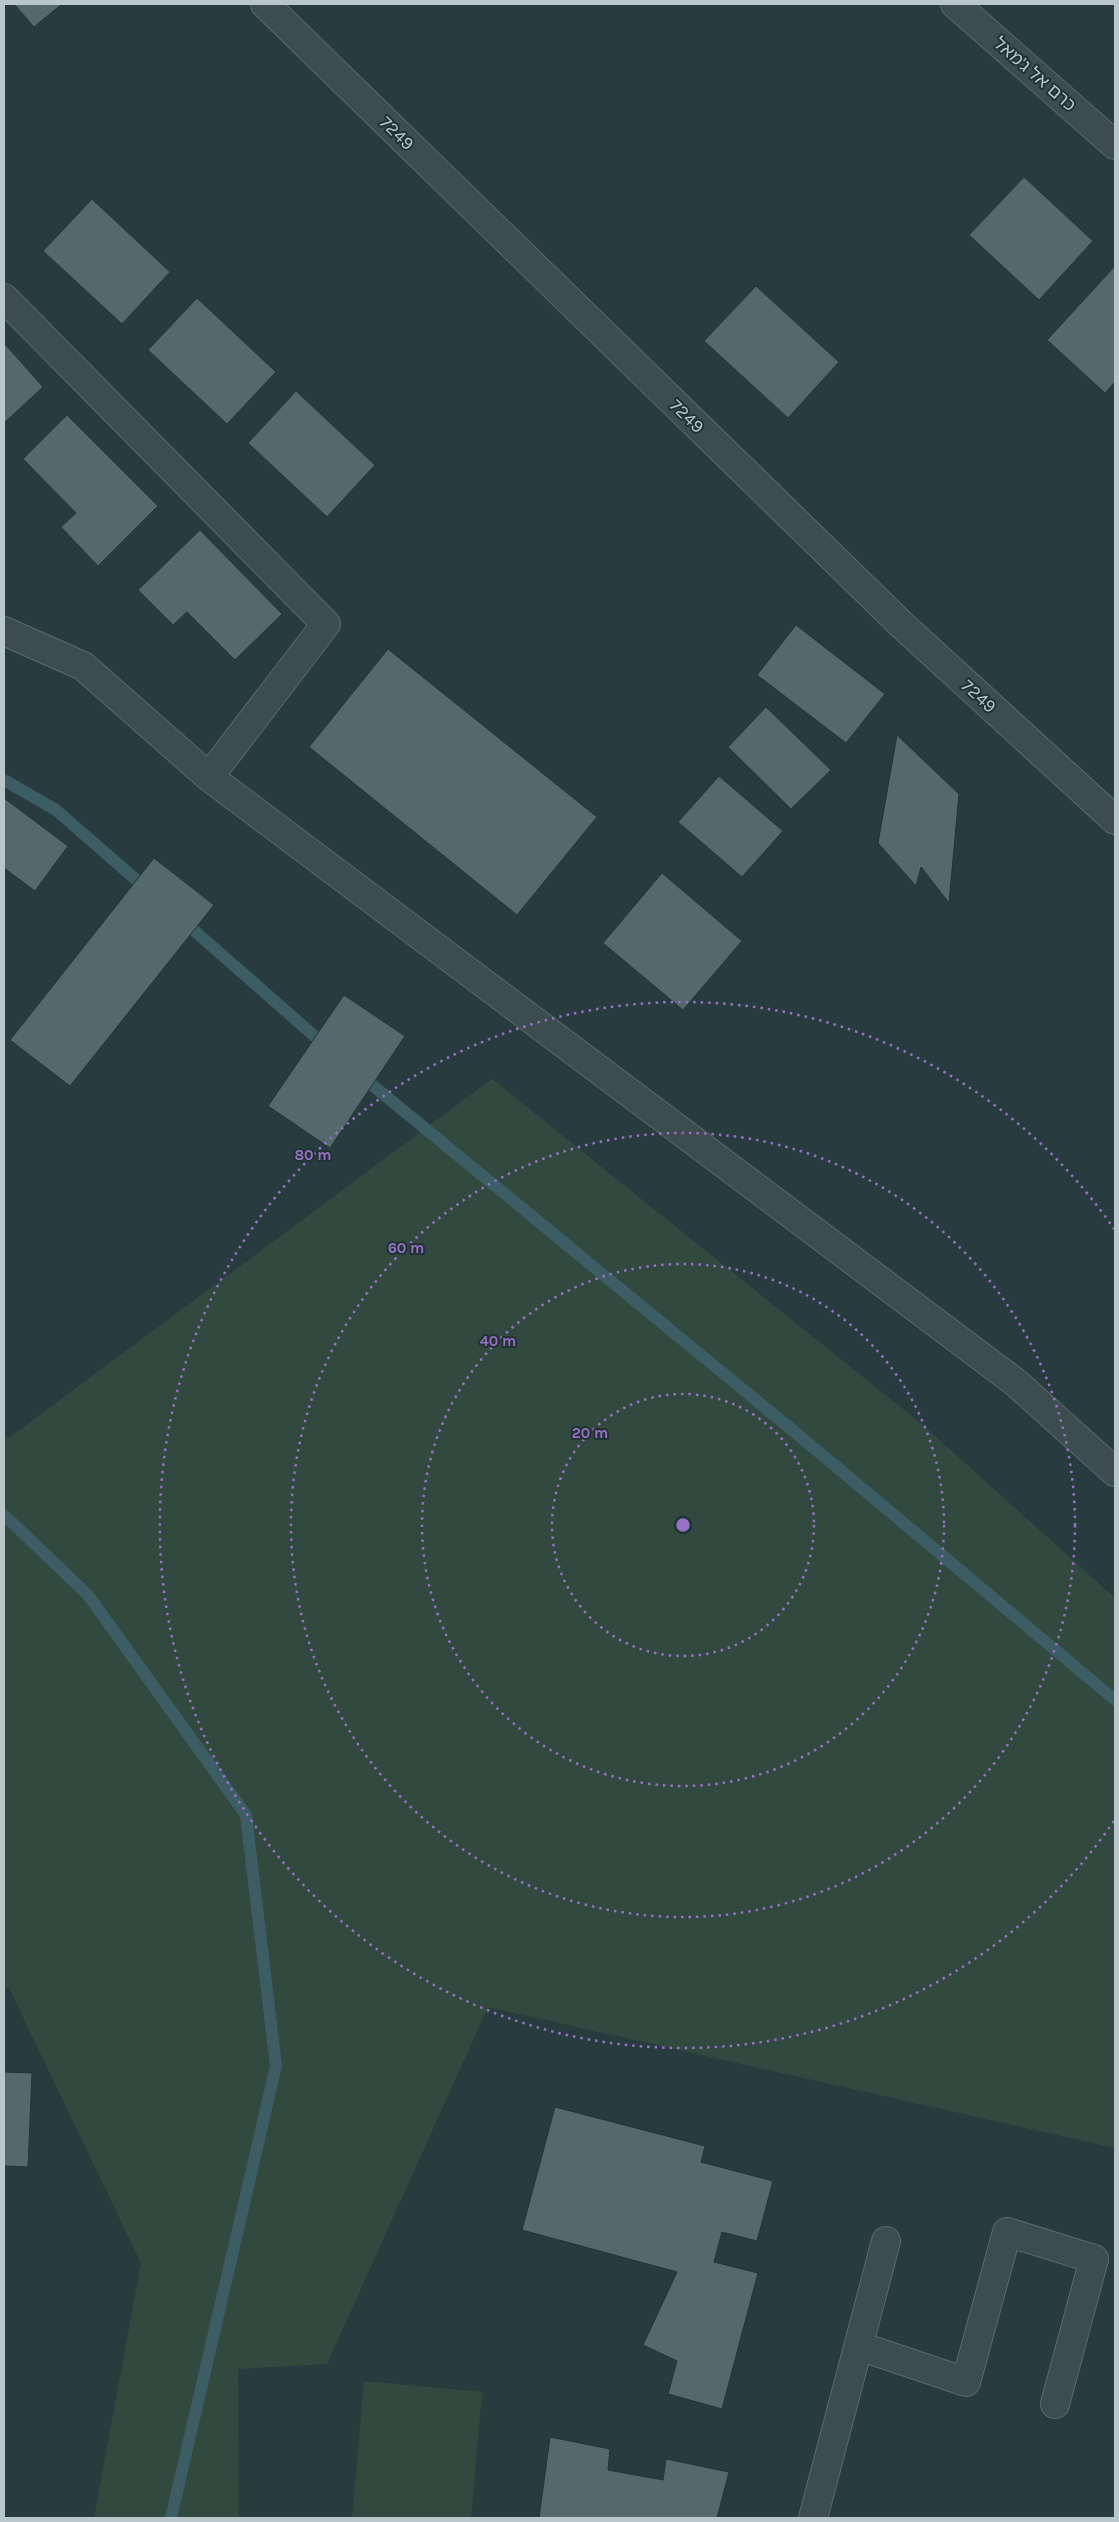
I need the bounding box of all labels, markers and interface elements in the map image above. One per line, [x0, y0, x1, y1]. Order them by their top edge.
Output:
street label: כרם אל ג'מאל [989, 32, 1081, 116]
street label: 7249 [375, 111, 419, 155]
street label: 7249 [665, 394, 709, 438]
street label: 7249 [957, 675, 1001, 717]
text: 80 m [294, 1146, 332, 1164]
text: 60 m [388, 1239, 424, 1257]
text: 40 m [480, 1332, 516, 1350]
text: 20 m [572, 1424, 608, 1442]
centre of rings [674, 1516, 692, 1534]

